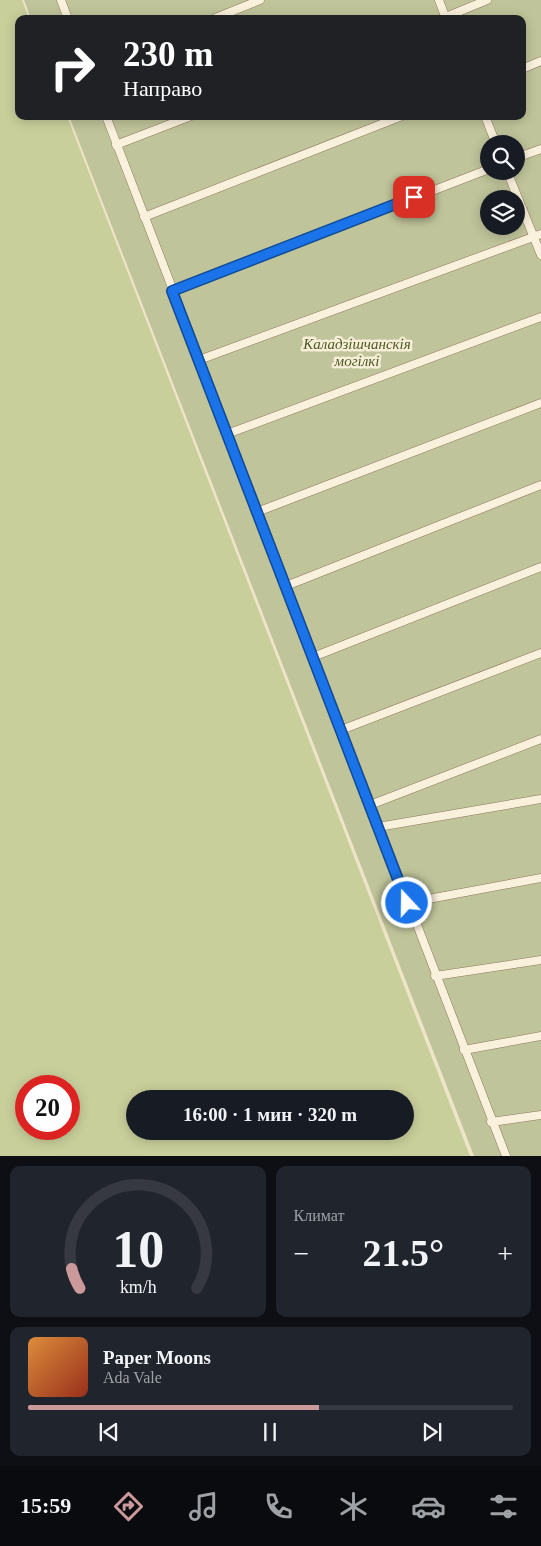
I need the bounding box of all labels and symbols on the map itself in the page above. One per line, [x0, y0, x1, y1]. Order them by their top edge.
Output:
pin [393, 176, 435, 218]
park label: Каладзішчанскія могілкі [302, 336, 411, 369]
position arrow [380, 876, 432, 928]
speed limit sign: 20 [15, 1075, 80, 1140]

